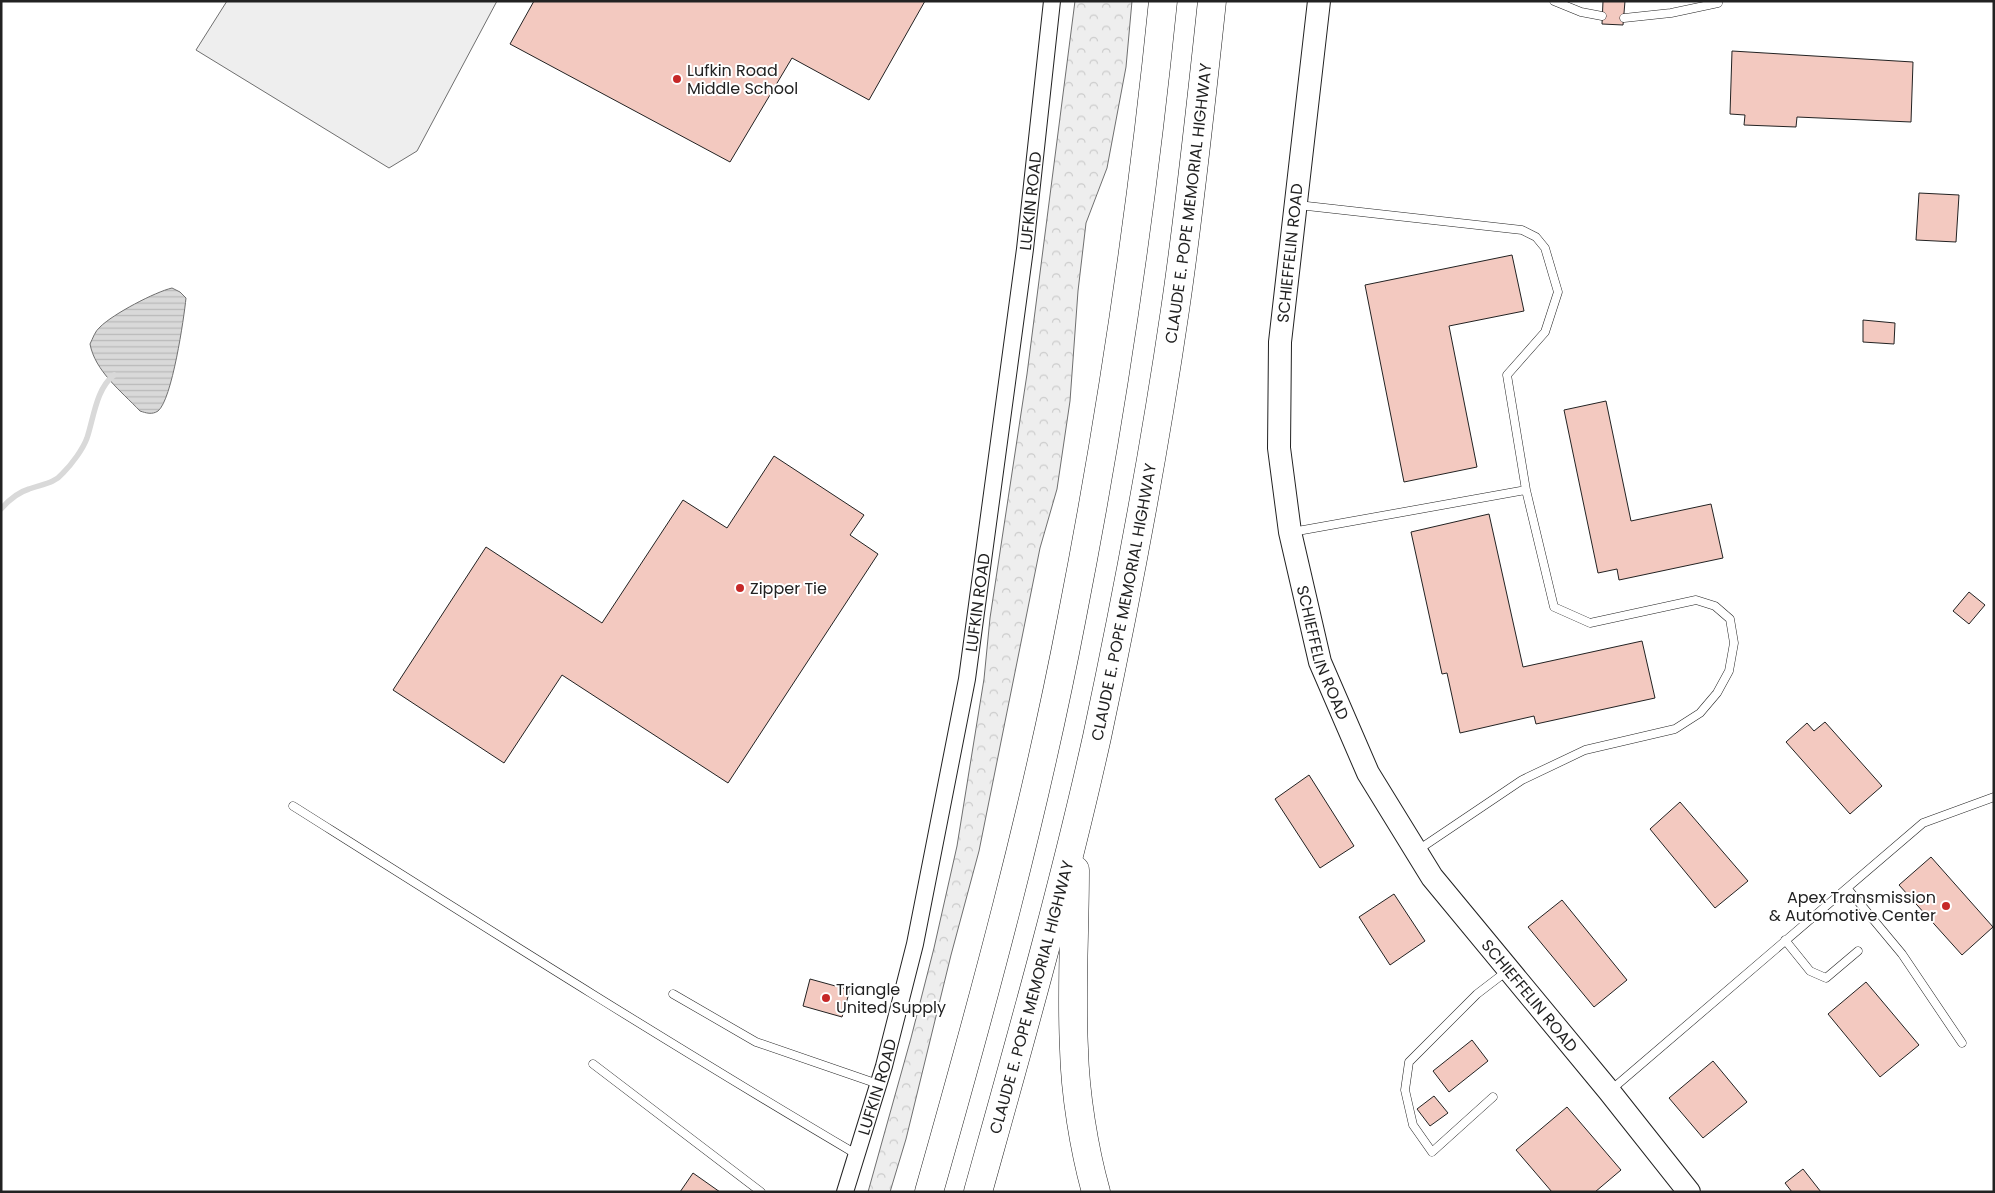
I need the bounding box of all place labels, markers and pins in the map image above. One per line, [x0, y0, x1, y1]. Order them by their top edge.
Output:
place label: Lufkin Road Middle School [687, 59, 798, 100]
marker: Lufkin Road Middle School [671, 73, 683, 85]
place label: Zipper Tie [750, 577, 827, 600]
marker: Zipper Tie [734, 582, 746, 594]
place label: Apex Transmission & Automotive Center [1769, 886, 1936, 927]
marker: Apex Transmission & Automotive Center [1940, 900, 1952, 912]
place label: Triangle United Supply [836, 978, 946, 1019]
marker: Triangle United Supply [820, 992, 832, 1004]

